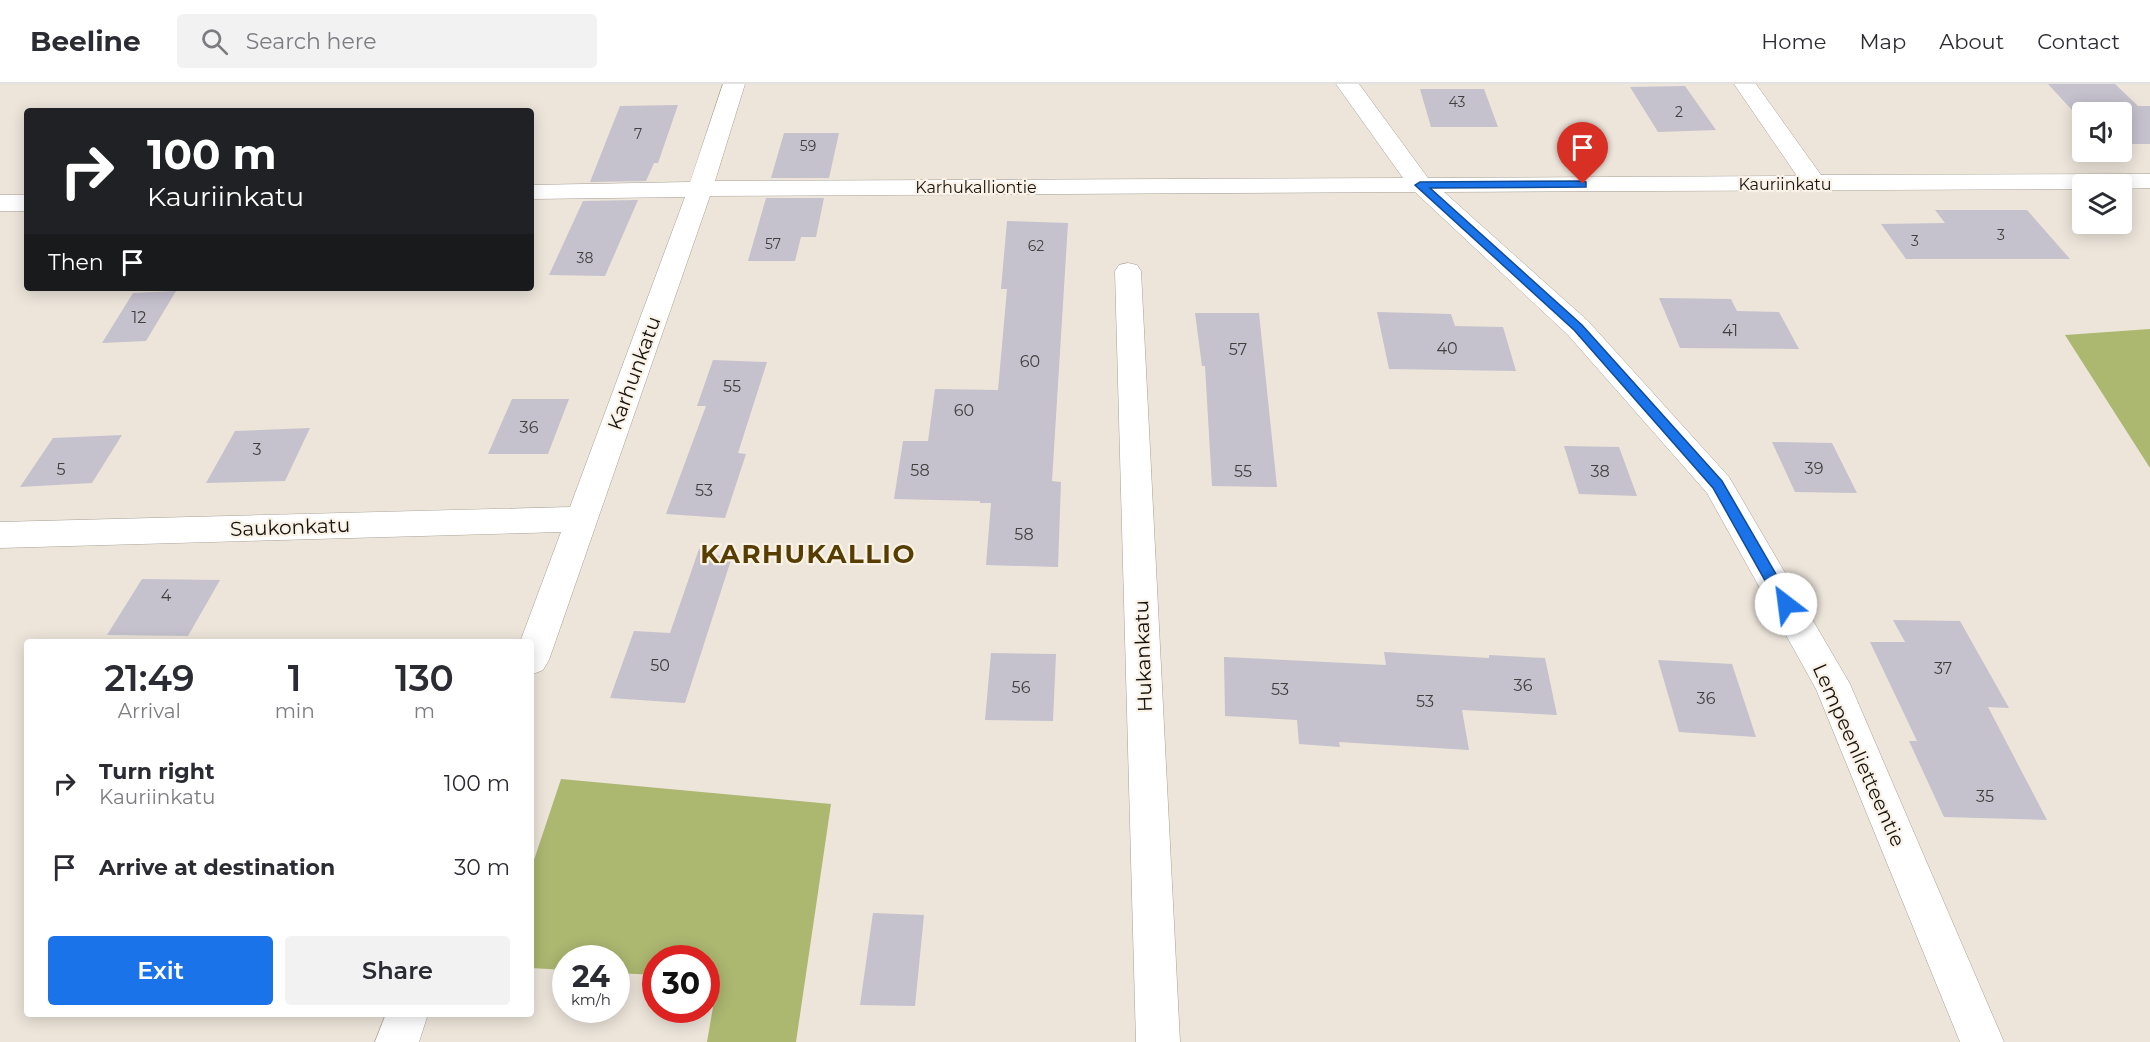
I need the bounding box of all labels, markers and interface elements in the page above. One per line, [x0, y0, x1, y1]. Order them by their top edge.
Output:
search box [177, 14, 597, 68]
text: Beeline [30, 24, 141, 58]
icon: search [198, 25, 231, 58]
text: Search here [246, 28, 377, 55]
text: Home [1761, 29, 1826, 54]
text: Map [1859, 29, 1906, 54]
text: About [1939, 29, 2004, 54]
text: Contact [2037, 29, 2120, 54]
house number: 43 [1449, 93, 1466, 111]
map controls [2072, 102, 2132, 234]
button: sound [2072, 102, 2132, 162]
house number: 2 [1675, 103, 1683, 121]
pin [1557, 122, 1608, 184]
house number: 7 [634, 125, 642, 143]
text: 100 m [147, 128, 276, 180]
icon: arrive [1566, 131, 1599, 164]
icon: right [48, 132, 126, 210]
house number: 59 [800, 137, 816, 155]
button: layers [2072, 174, 2132, 234]
street label: Kauriinkatu [1738, 175, 1832, 194]
street label: Karhukalliontie [915, 178, 1037, 197]
text: Kauriinkatu [147, 180, 304, 213]
house number: 3 [1997, 226, 2005, 244]
house number: 3 [1911, 232, 1919, 250]
house number: 57 [765, 235, 781, 253]
house number: 62 [1028, 237, 1044, 255]
icon: arrive [116, 246, 149, 279]
text: Then [48, 249, 104, 276]
house number: 38 [577, 249, 593, 267]
house number: 12 [132, 308, 146, 327]
street label: Karhunkatu [602, 313, 666, 433]
house number: 41 [1722, 321, 1738, 340]
house number: 40 [1436, 339, 1458, 358]
house number: 57 [1229, 340, 1247, 359]
house number: 60 [1020, 352, 1040, 371]
house number: 55 [723, 377, 741, 396]
house number: 60 [954, 401, 974, 420]
house number: 36 [520, 418, 539, 437]
house number: 3 [252, 440, 262, 459]
house number: 39 [1805, 459, 1823, 478]
house number: 5 [56, 460, 66, 479]
house number: 58 [910, 461, 930, 480]
house number: 55 [1234, 462, 1252, 481]
house number: 38 [1590, 462, 1610, 481]
house number: 53 [695, 481, 713, 500]
street label: Saukonkatu [229, 513, 351, 541]
house number: 58 [1014, 525, 1034, 544]
district label: KARHUKALLIO [700, 538, 916, 570]
position arrow [1754, 572, 1818, 636]
house number: 4 [161, 586, 172, 605]
street label: Hukankatu [1129, 600, 1157, 712]
text: 21:49 [104, 656, 194, 700]
text: 1 [288, 656, 302, 700]
text: 130 [395, 656, 454, 700]
house number: 50 [650, 656, 670, 675]
house number: 37 [1934, 659, 1952, 678]
street label: Lempeenlietteentie [1808, 660, 1910, 850]
house number: 36 [1514, 676, 1533, 695]
house number: 56 [1012, 678, 1031, 697]
house number: 53 [1271, 680, 1289, 699]
house number: 36 [1697, 689, 1716, 708]
house number: 53 [1416, 692, 1434, 711]
text: Arrival [118, 699, 181, 723]
text: min [275, 699, 315, 723]
text: m [414, 699, 435, 723]
text: Turn right [99, 758, 214, 785]
icon: right [48, 767, 81, 800]
text: 100 m [444, 770, 510, 797]
text: Kauriinkatu [99, 785, 215, 809]
house number: 35 [1976, 787, 1994, 806]
icon: arrive [48, 851, 81, 884]
text: Arrive at destination [99, 854, 335, 881]
text: 30 m [454, 854, 510, 881]
button: Exit [48, 936, 273, 1005]
button: Share [285, 936, 510, 1005]
speed limit sign: 30 [642, 945, 720, 1023]
text: 24 [572, 958, 610, 995]
text: km/h [571, 990, 611, 1009]

